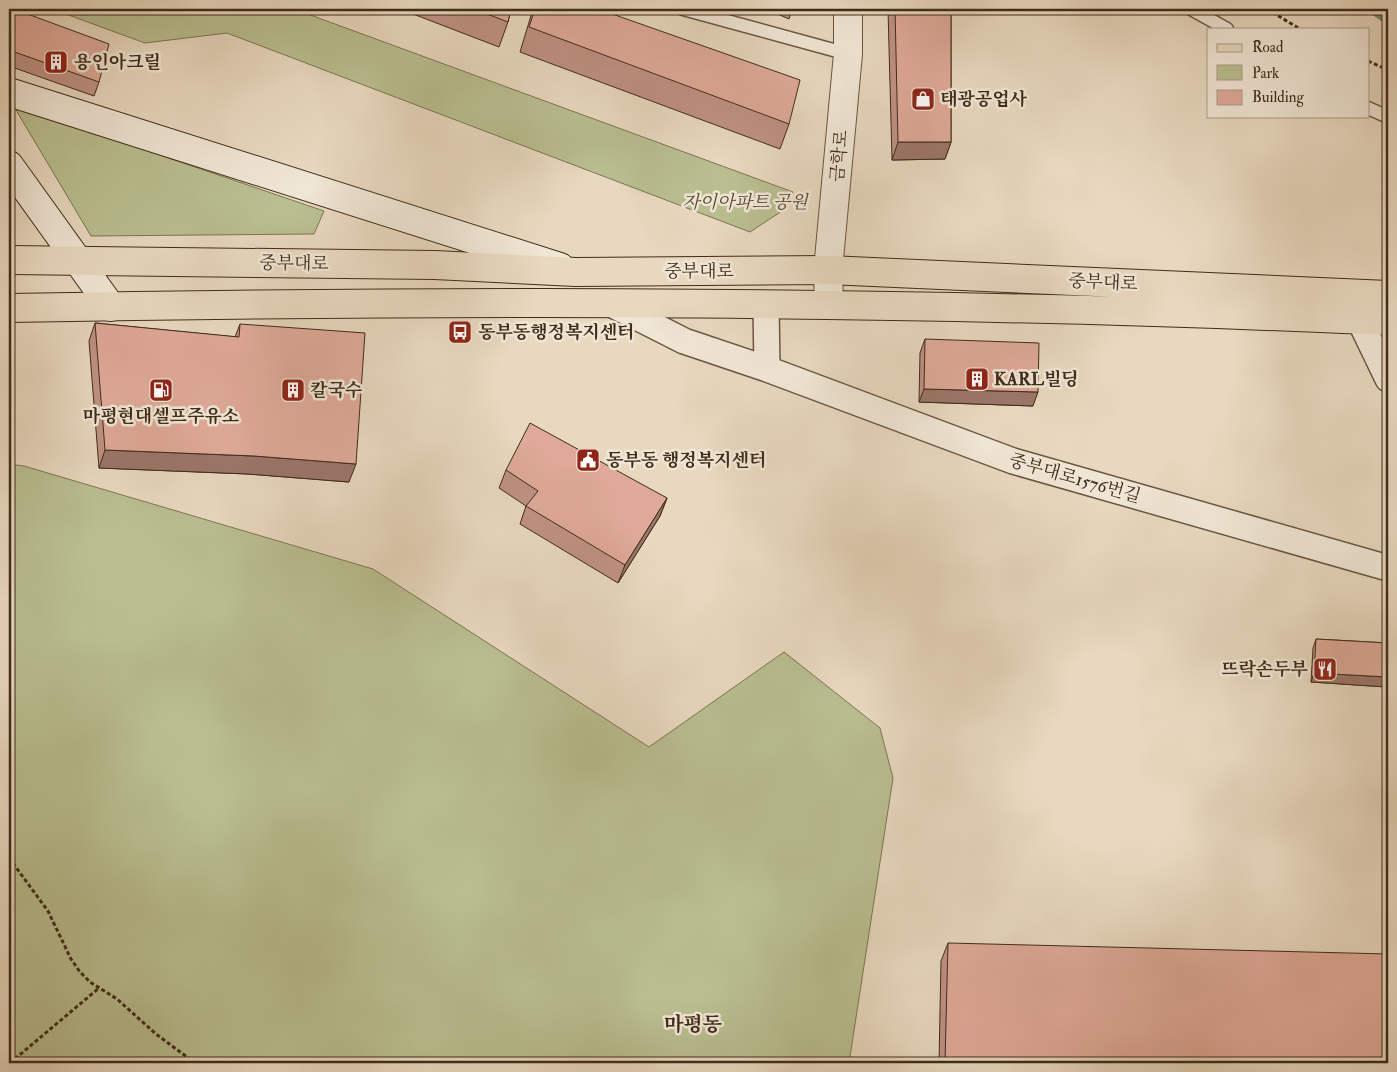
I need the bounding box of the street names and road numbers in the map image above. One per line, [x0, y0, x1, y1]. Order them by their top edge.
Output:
street label: 금학로 [826, 129, 853, 183]
street label: 중부대로 [259, 251, 329, 276]
street label: 중부대로 [664, 260, 734, 283]
street label: 중부대로 [1068, 269, 1138, 296]
street label: 중부대로1576번길 [1006, 449, 1143, 508]

